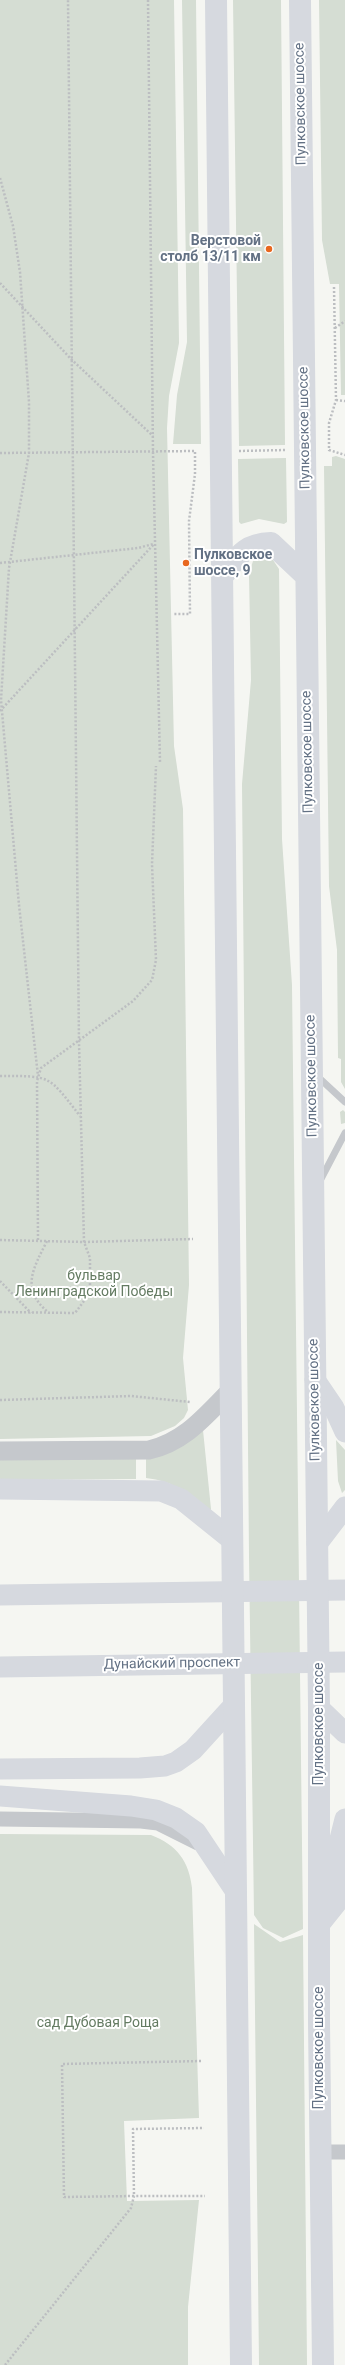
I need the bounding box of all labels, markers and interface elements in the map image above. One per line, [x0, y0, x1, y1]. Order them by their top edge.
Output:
street label: Пулковское шоссе [292, 42, 310, 166]
place label: Верстовой столб 13/11 км [160, 233, 261, 266]
marker: Верстовой столб 13/11 км [264, 244, 274, 254]
street label: Пулковское шоссе [296, 366, 314, 490]
place label: Пулковское шоссе, 9 [194, 547, 272, 580]
marker: Пулковское шоссе, 9 [181, 558, 191, 568]
street label: Пулковское шоссе [299, 690, 317, 814]
street label: Пулковское шоссе [303, 1014, 321, 1138]
park label: бульвар Ленинградской Победы [15, 1268, 173, 1300]
street label: Пулковское шоссе [306, 1338, 324, 1462]
street label: Дунайский проспект [104, 1654, 240, 1674]
street label: Пулковское шоссе [311, 1663, 327, 1785]
street label: Пулковское шоссе [311, 1987, 327, 2109]
park label: сад Дубовая Роща [37, 2015, 159, 2031]

